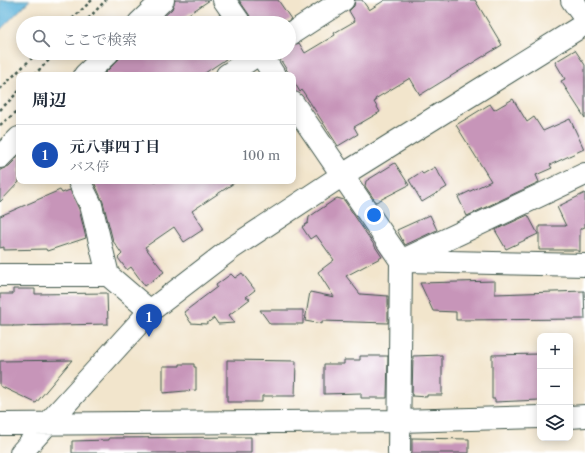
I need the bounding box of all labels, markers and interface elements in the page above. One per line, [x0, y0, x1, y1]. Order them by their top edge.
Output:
search box [16, 16, 296, 60]
icon: search [30, 27, 52, 49]
text: ここで検索 [62, 30, 137, 49]
text: 周辺 [32, 90, 66, 110]
text: 元八事四丁目 [70, 137, 160, 156]
text: 1 [42, 147, 48, 163]
text: 100 m [242, 147, 280, 163]
text: バス停 [70, 158, 109, 174]
your location [364, 205, 384, 225]
pin: 1 [136, 304, 162, 337]
map controls [537, 333, 573, 441]
button: + [537, 333, 573, 369]
button: − [537, 369, 573, 405]
button: layers [537, 405, 573, 441]

